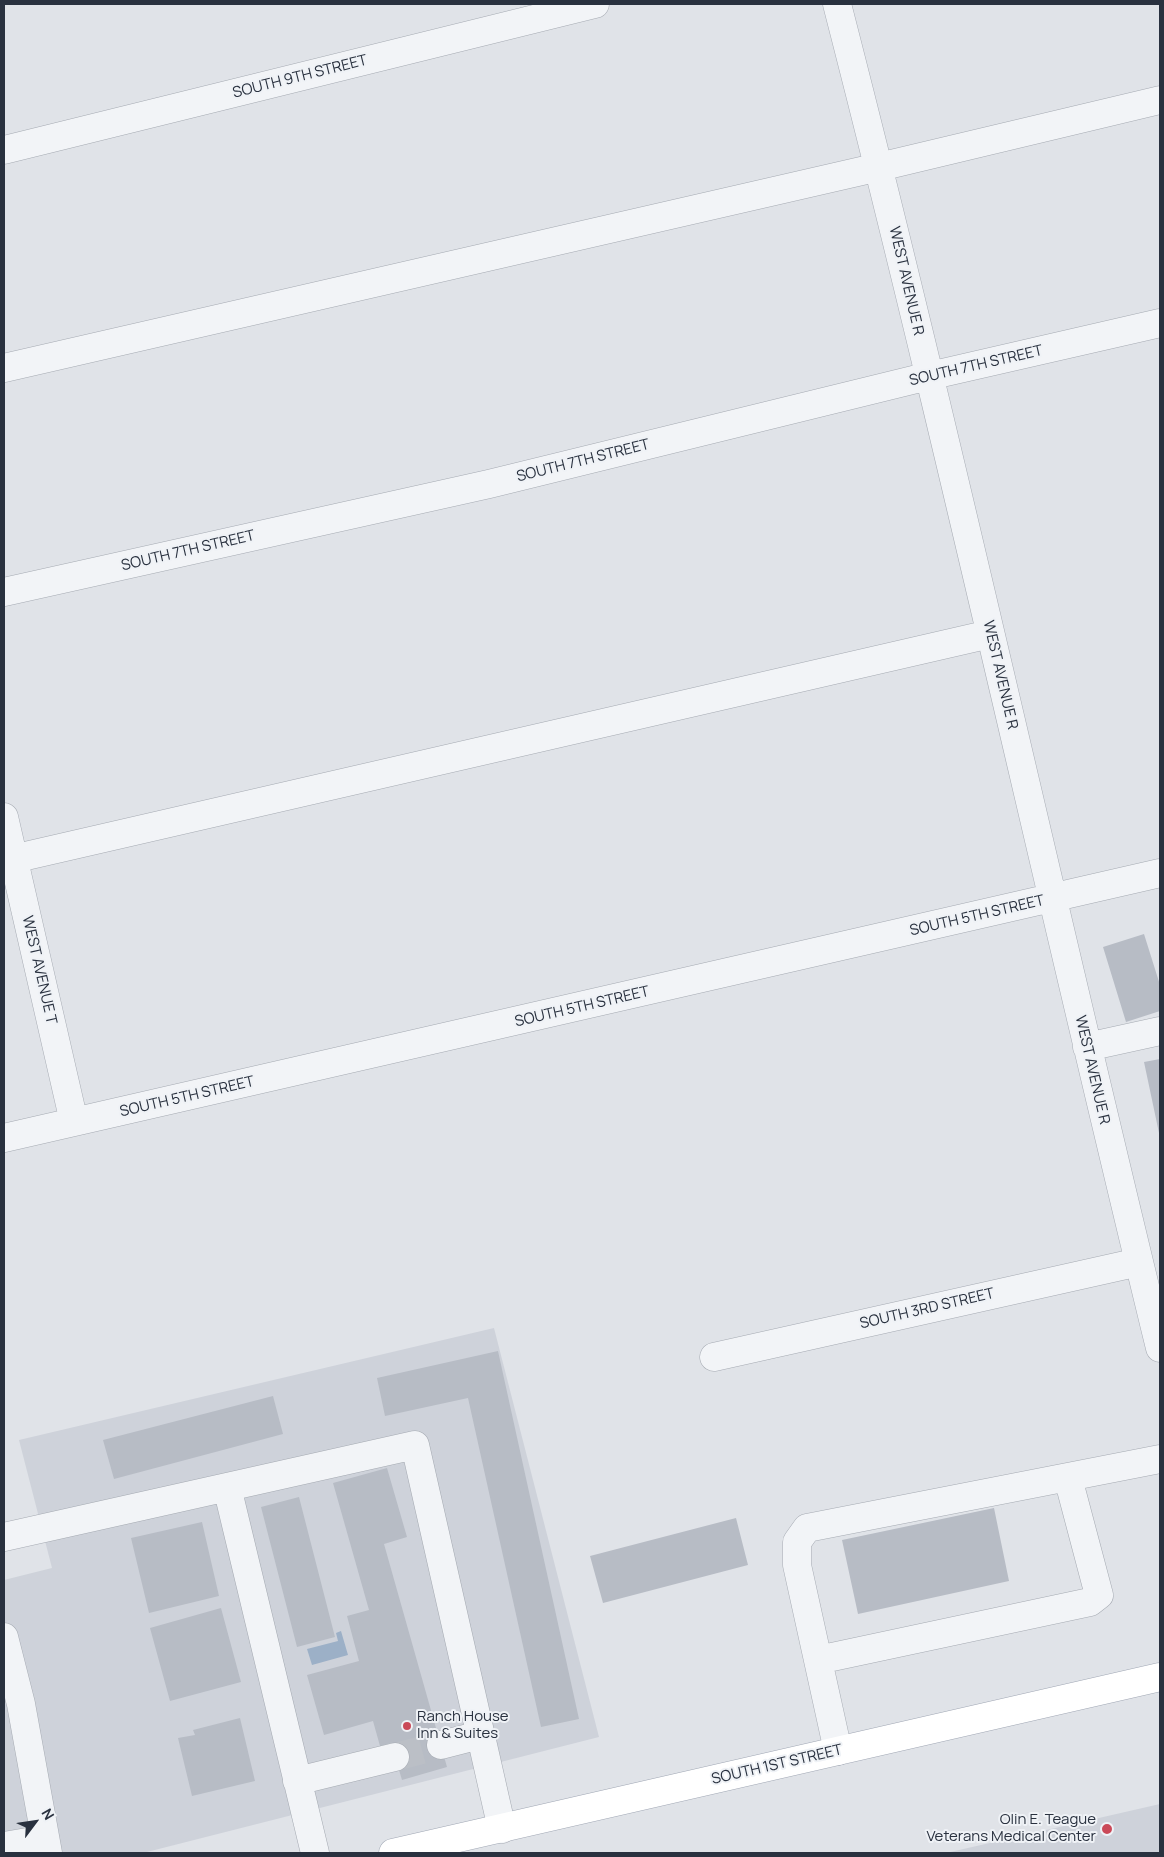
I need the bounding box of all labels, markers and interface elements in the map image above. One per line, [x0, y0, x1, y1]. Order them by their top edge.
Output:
street label: SOUTH 9TH STREET [231, 52, 369, 102]
street label: WEST AVENUE R [885, 225, 927, 337]
street label: SOUTH 7TH STREET [908, 342, 1044, 390]
street label: SOUTH 7TH STREET [515, 436, 651, 486]
street label: SOUTH 7TH STREET [120, 527, 256, 575]
street label: WEST AVENUE R [979, 619, 1021, 731]
street label: SOUTH 5TH STREET [908, 892, 1046, 940]
street label: WEST AVENUE T [18, 914, 60, 1026]
street label: SOUTH 5TH STREET [513, 983, 651, 1031]
street label: WEST AVENUE R [1071, 1014, 1113, 1126]
street label: SOUTH 5TH STREET [118, 1073, 256, 1121]
street label: SOUTH 3RD STREET [858, 1285, 996, 1333]
place label: Ranch House Inn & Suites [417, 1708, 509, 1743]
marker: Ranch House Inn & Suites [401, 1720, 413, 1732]
street label: SOUTH 1ST STREET [710, 1741, 844, 1789]
north arrow [10, 1797, 60, 1847]
text: N [38, 1805, 59, 1823]
place label: Olin E. Teague Veterans Medical Center [926, 1811, 1096, 1846]
marker: Olin E. Teague Veterans Medical Center [1100, 1822, 1114, 1836]

